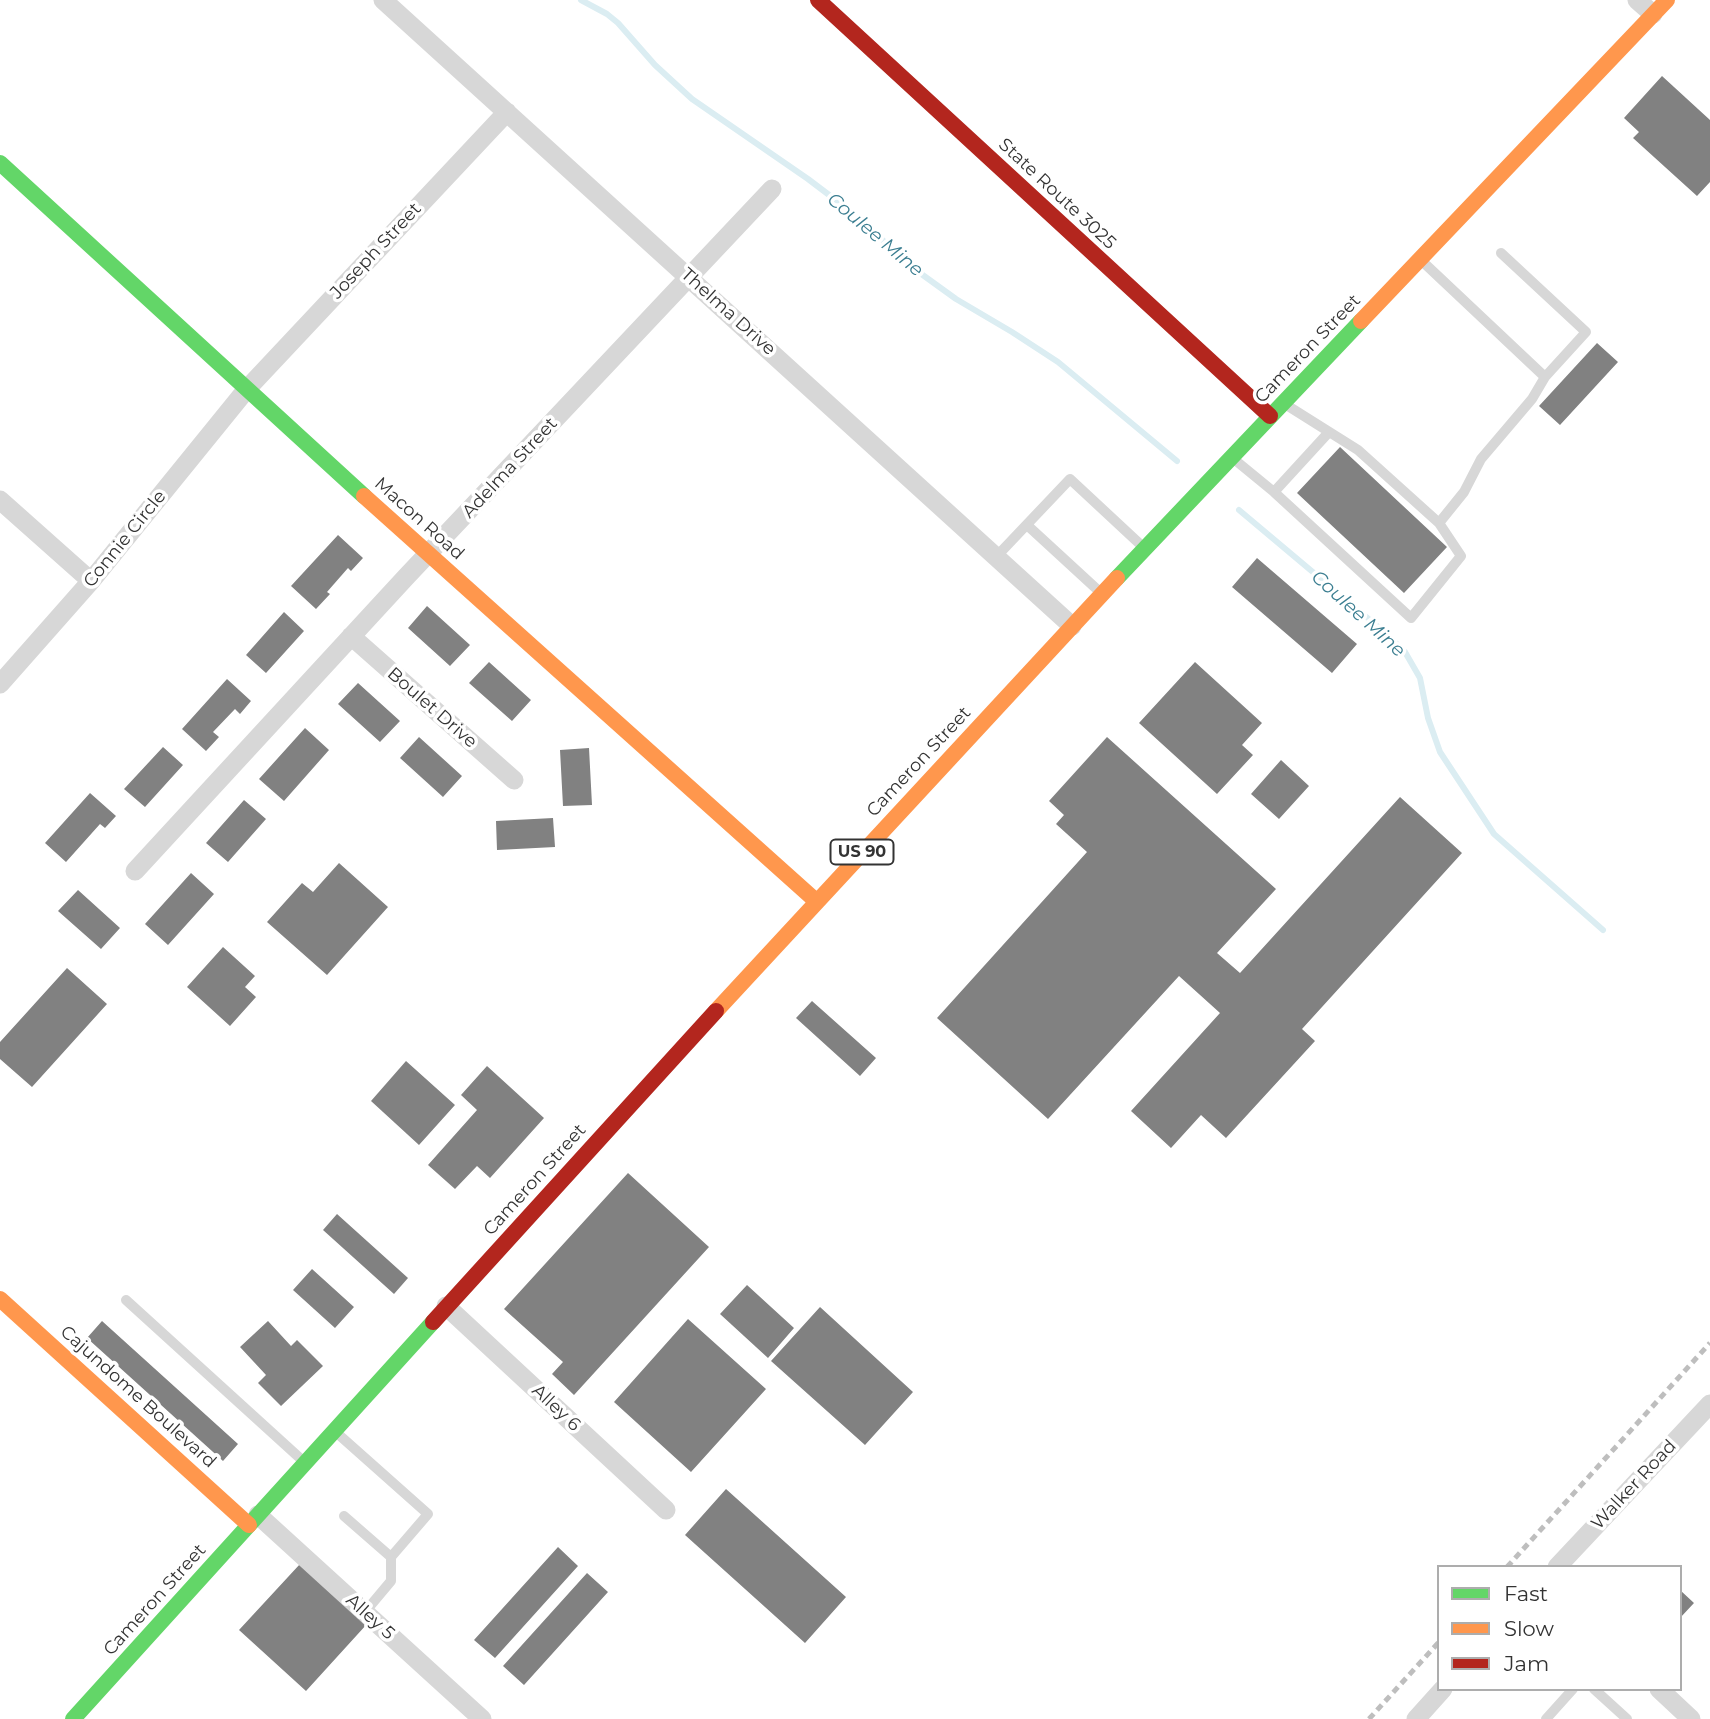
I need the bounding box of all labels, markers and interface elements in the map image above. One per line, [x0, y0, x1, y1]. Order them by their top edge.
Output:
street label: State Route 3025 [994, 134, 1120, 254]
water label: Coulee Mine [822, 188, 928, 282]
street label: Joseph Street [326, 198, 426, 304]
street label: Thelma Drive [676, 264, 780, 360]
street label: Cameron Street [1251, 290, 1365, 408]
street label: Adelma Street [458, 413, 562, 523]
street label: Macon Road [370, 473, 468, 565]
street label: Connie Circle [79, 486, 171, 592]
water label: Coulee Mine [1306, 566, 1410, 662]
street label: Boulet Drive [383, 663, 481, 753]
street label: Cameron Street [862, 702, 976, 822]
road number: US 90 [830, 839, 894, 864]
street label: Cameron Street [479, 1120, 591, 1240]
street label: Cajundome Boulevard [56, 1321, 220, 1473]
street label: Alley 6 [527, 1380, 585, 1436]
street label: Walker Road [1587, 1436, 1681, 1534]
street label: Cameron Street [99, 1540, 211, 1660]
legend [1437, 1565, 1682, 1691]
text: Fast [1504, 1581, 1548, 1606]
street label: Alley 5 [341, 1590, 399, 1644]
text: Slow [1504, 1616, 1554, 1641]
text: Jam [1504, 1651, 1549, 1676]

